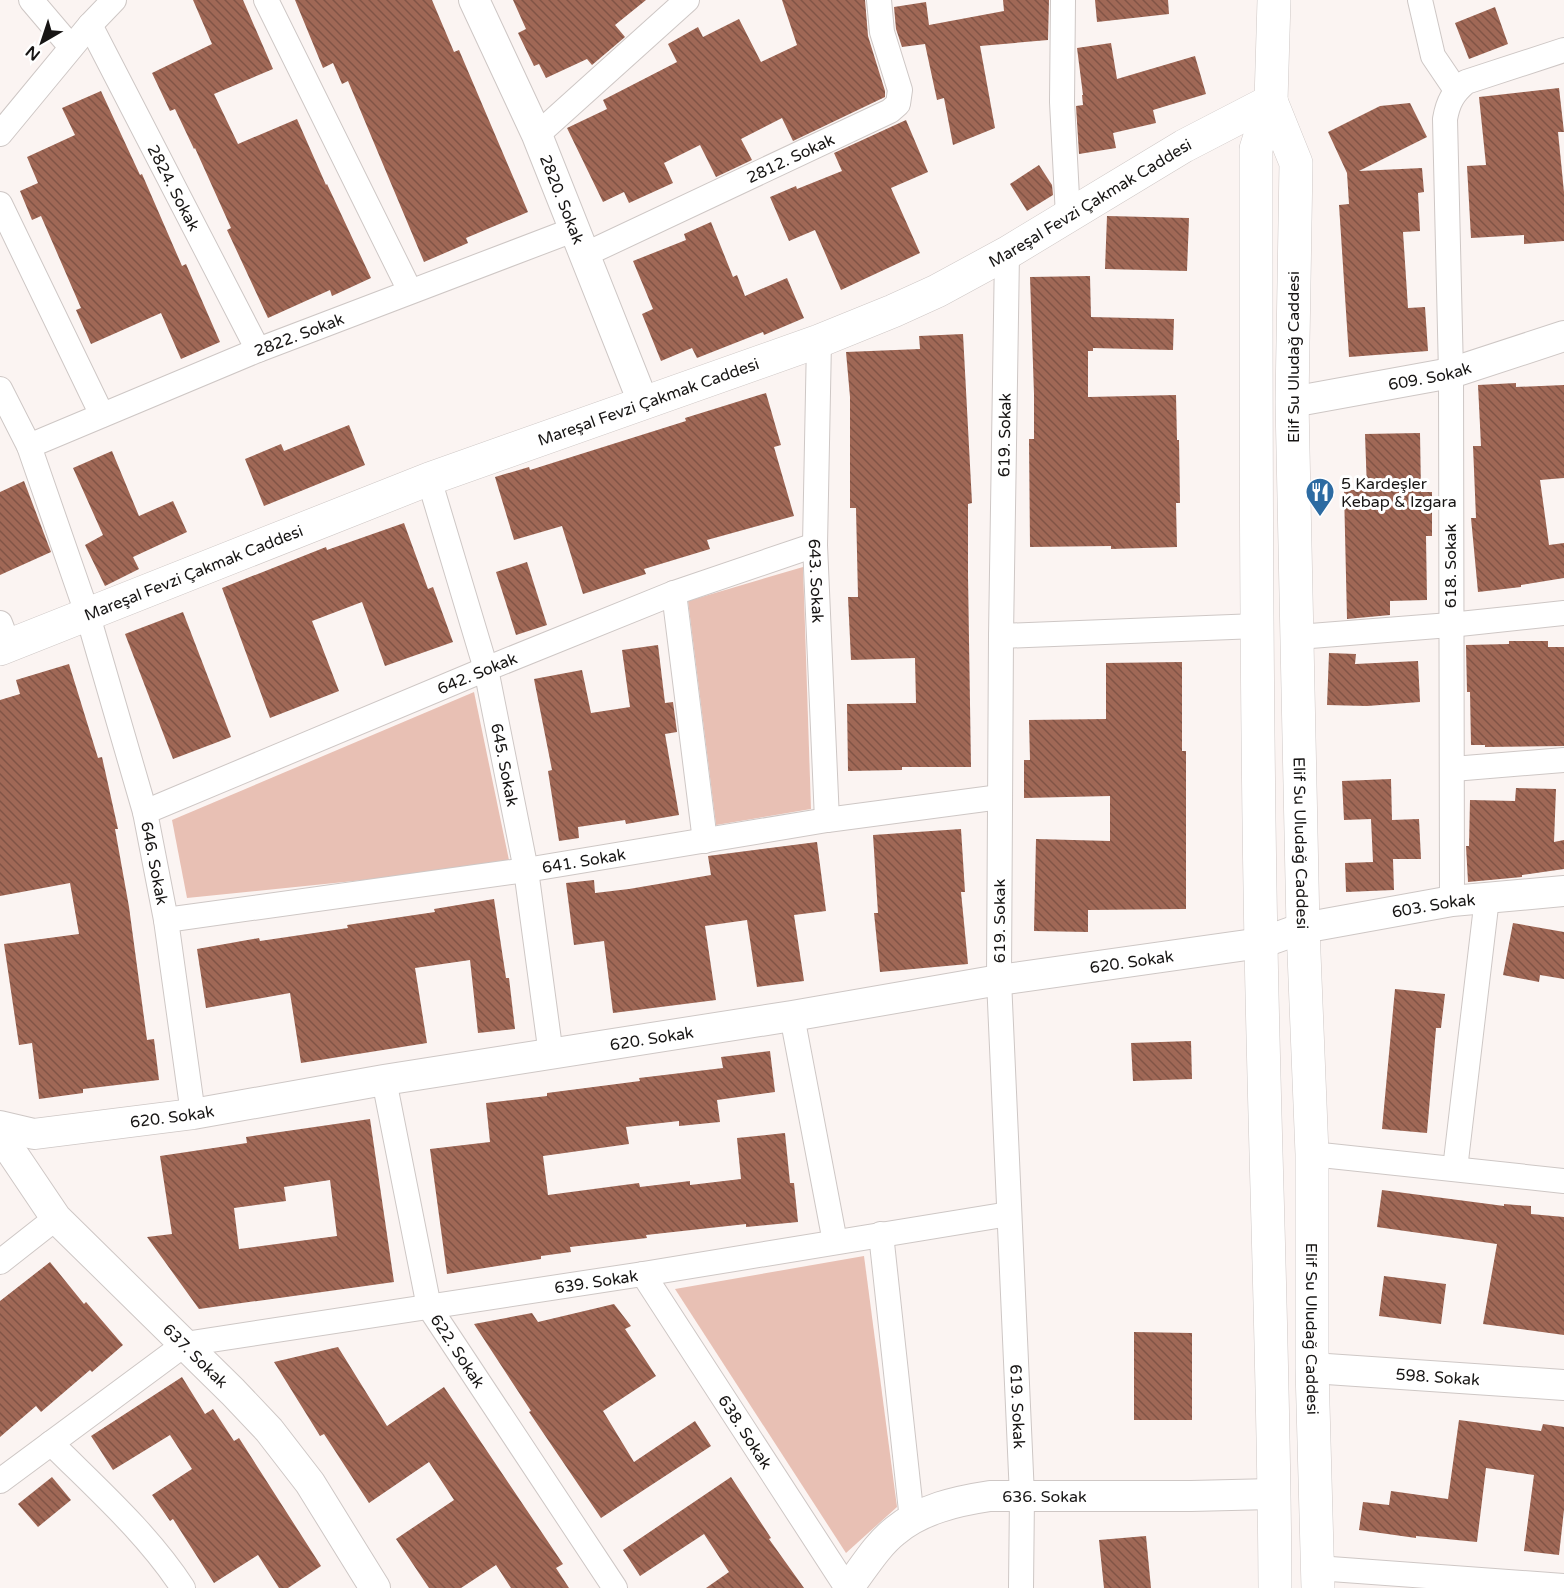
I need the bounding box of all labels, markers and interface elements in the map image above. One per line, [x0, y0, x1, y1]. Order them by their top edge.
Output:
north arrow [12, 12, 72, 72]
text: N [22, 41, 44, 65]
street label: 2812. Sokak [744, 130, 838, 188]
street label: Mareşal Fevzi Çakmak Caddesi [985, 135, 1195, 272]
street label: 2824. Sokak [143, 141, 204, 235]
street label: 2820. Sokak [535, 152, 588, 247]
street label: Elif Su Uludağ Caddesi [1284, 271, 1304, 443]
street label: 2822. Sokak [251, 309, 347, 362]
street label: Mareşal Fevzi Çakmak Caddesi [535, 354, 762, 451]
street label: 609. Sokak [1387, 358, 1474, 395]
street label: 619. Sokak [994, 392, 1016, 477]
place label: 5 Kardeşler Kebap & Izgara [1341, 474, 1457, 512]
restaurant icon: 5 Kardeşler Kebap & Izgara [1304, 476, 1336, 518]
street label: Mareşal Fevzi Çakmak Caddesi [82, 521, 306, 626]
street label: 618. Sokak [1441, 524, 1461, 608]
street label: 643. Sokak [804, 539, 827, 624]
street label: 642. Sokak [435, 648, 520, 699]
street label: 645. Sokak [486, 722, 522, 808]
street label: Elif Su Uludağ Caddesi [1288, 757, 1312, 929]
street label: 646. Sokak [136, 820, 172, 907]
street label: 641. Sokak [541, 845, 627, 878]
street label: 619. Sokak [990, 879, 1010, 963]
street label: 603. Sokak [1390, 890, 1476, 923]
street label: 620. Sokak [1088, 946, 1175, 978]
street label: 620. Sokak [608, 1023, 695, 1055]
street label: 620. Sokak [129, 1101, 216, 1133]
street label: Elif Su Uludağ Caddesi [1301, 1243, 1322, 1415]
street label: 639. Sokak [553, 1266, 640, 1298]
street label: 622. Sokak [426, 1311, 489, 1392]
street label: 637. Sokak [158, 1320, 232, 1393]
street label: 619. Sokak [1005, 1364, 1029, 1449]
street label: 598. Sokak [1395, 1365, 1481, 1390]
street label: 638. Sokak [713, 1391, 776, 1473]
street label: 636. Sokak [1002, 1487, 1087, 1507]

